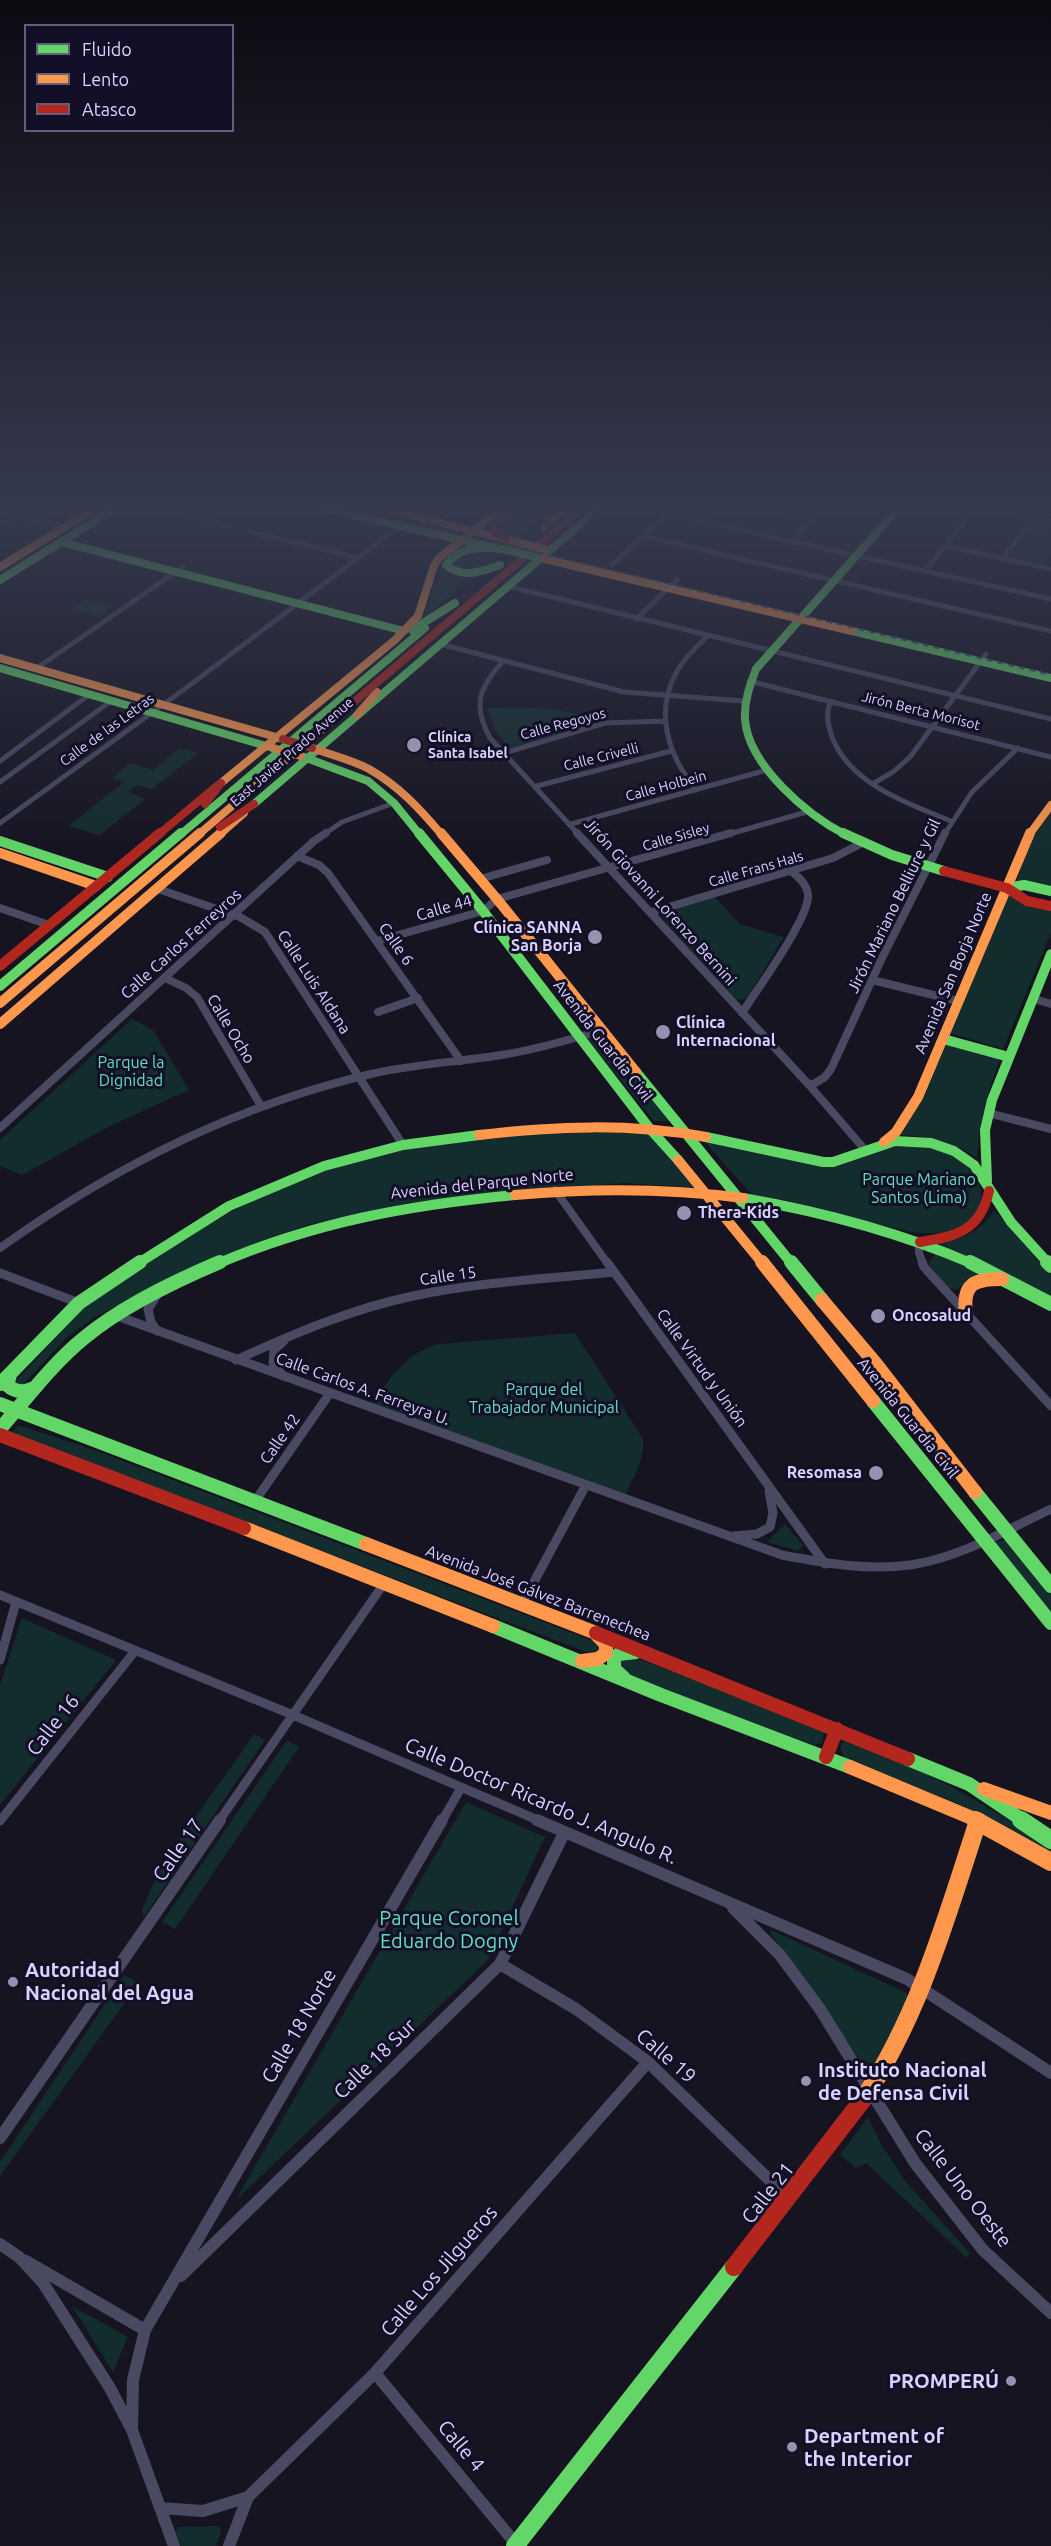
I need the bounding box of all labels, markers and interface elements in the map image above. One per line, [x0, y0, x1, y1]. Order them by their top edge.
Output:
legend [24, 24, 234, 132]
text: Fluido [82, 39, 132, 59]
text: Lento [82, 69, 129, 89]
text: Atasco [82, 99, 137, 119]
street label: Jirón Berta Morisot [860, 688, 982, 734]
street label: Calle de las Letras [57, 690, 157, 770]
street label: East Javier Prado Avenue [227, 694, 357, 810]
street label: Calle Regoyos [518, 705, 608, 743]
place label: Clínica Santa Isabel [428, 729, 508, 762]
marker: Clínica Santa Isabel [405, 736, 423, 754]
street label: Calle Crivelli [562, 740, 640, 774]
street label: Calle Holbein [624, 767, 708, 805]
street label: Jirón Giovanni Lorenzo Bernini [580, 814, 740, 990]
street label: Jirón Mariano Belliure y Gil [843, 816, 945, 996]
street label: Calle Sisley [641, 819, 711, 855]
street label: Calle Frans Hals [707, 847, 805, 891]
street label: Calle Carlos Ferreyros [117, 885, 245, 1003]
street label: Avenida San Borja Norte [910, 889, 996, 1057]
street label: Calle 44 [414, 891, 474, 925]
place label: Clínica SANNA San Borja [473, 918, 582, 956]
street label: Calle 6 [374, 919, 418, 969]
street label: Calle Luis Aldana [273, 926, 355, 1038]
marker: Clínica SANNA San Borja [586, 928, 604, 946]
street label: Avenida Guardia Civil [549, 976, 657, 1106]
street label: Calle Ocho [203, 991, 259, 1067]
place label: Clínica Internacional [676, 1013, 775, 1051]
marker: Clínica Internacional [654, 1023, 672, 1041]
park label: Parque la Dignidad [97, 1053, 165, 1091]
street label: Avenida del Parque Norte [390, 1165, 574, 1203]
park label: Parque Mariano Santos (Lima) [862, 1170, 976, 1208]
place label: Thera-Kids [698, 1203, 779, 1223]
marker: Thera-Kids [675, 1204, 693, 1222]
street label: Calle 15 [418, 1263, 478, 1289]
street label: Calle Virtud y Unión [653, 1305, 751, 1431]
place label: Oncosalud [892, 1306, 971, 1326]
marker: Oncosalud [869, 1307, 887, 1325]
street label: Calle Carlos A. Ferreyra U. [273, 1349, 453, 1429]
street label: Avenida Guardia Civil [853, 1354, 963, 1482]
park label: Parque del Trabajador Municipal [469, 1380, 619, 1418]
street label: Calle 42 [256, 1410, 304, 1468]
place label: Resomasa [787, 1463, 862, 1483]
marker: Resomasa [867, 1464, 885, 1482]
street label: Avenida José Gálvez Barrenechea [423, 1541, 653, 1645]
street label: Calle 16 [22, 1690, 84, 1760]
street label: Calle Doctor Ricardo J. Angulo R. [401, 1733, 681, 1869]
street label: Calle 17 [148, 1814, 208, 1886]
park label: Parque Coronel Eduardo Dogny [379, 1906, 519, 1953]
place label: Autoridad Nacional del Agua [25, 1958, 194, 2005]
street label: Calle 18 Norte [257, 1964, 341, 2088]
marker: Autoridad Nacional del Agua [6, 1975, 20, 1989]
street label: Calle 18 Sur [329, 2014, 421, 2104]
street label: Calle 19 [631, 2024, 701, 2088]
place label: Instituto Nacional de Defensa Civil [818, 2058, 987, 2105]
marker: Instituto Nacional de Defensa Civil [799, 2074, 813, 2088]
street label: Calle Uno Oeste [909, 2124, 1017, 2252]
street label: Calle 21 [737, 2158, 799, 2228]
street label: Calle Los Jilgueros [376, 2201, 502, 2341]
place label: PROMPERÚ [888, 2369, 999, 2393]
marker: PROMPERÚ [1004, 2374, 1018, 2388]
street label: Calle 4 [433, 2415, 489, 2477]
place label: Department of the Interior [804, 2424, 944, 2471]
marker: Department of the Interior [785, 2440, 799, 2454]

